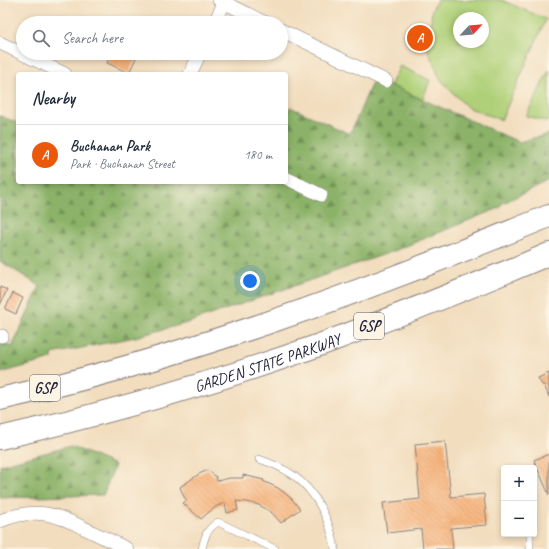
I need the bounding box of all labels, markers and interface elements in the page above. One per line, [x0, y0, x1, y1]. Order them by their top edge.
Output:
north arrow [453, 12, 489, 48]
search box [16, 16, 288, 60]
pin: A [407, 23, 433, 53]
icon: search [30, 27, 52, 49]
text: Search here [62, 29, 123, 48]
text: Nearby [32, 88, 75, 109]
text: Buchanan Park [70, 137, 150, 156]
text: A [42, 147, 48, 163]
text: 180 m [244, 147, 272, 163]
text: Park · Buchanan Street [70, 156, 175, 172]
your location [240, 271, 260, 291]
road number: GSP [354, 313, 384, 339]
street label: GARDEN STATE PARKWAY [192, 328, 345, 397]
road number: GSP [30, 375, 60, 401]
map controls [501, 465, 537, 537]
button: + [501, 465, 537, 501]
button: − [501, 501, 537, 537]

